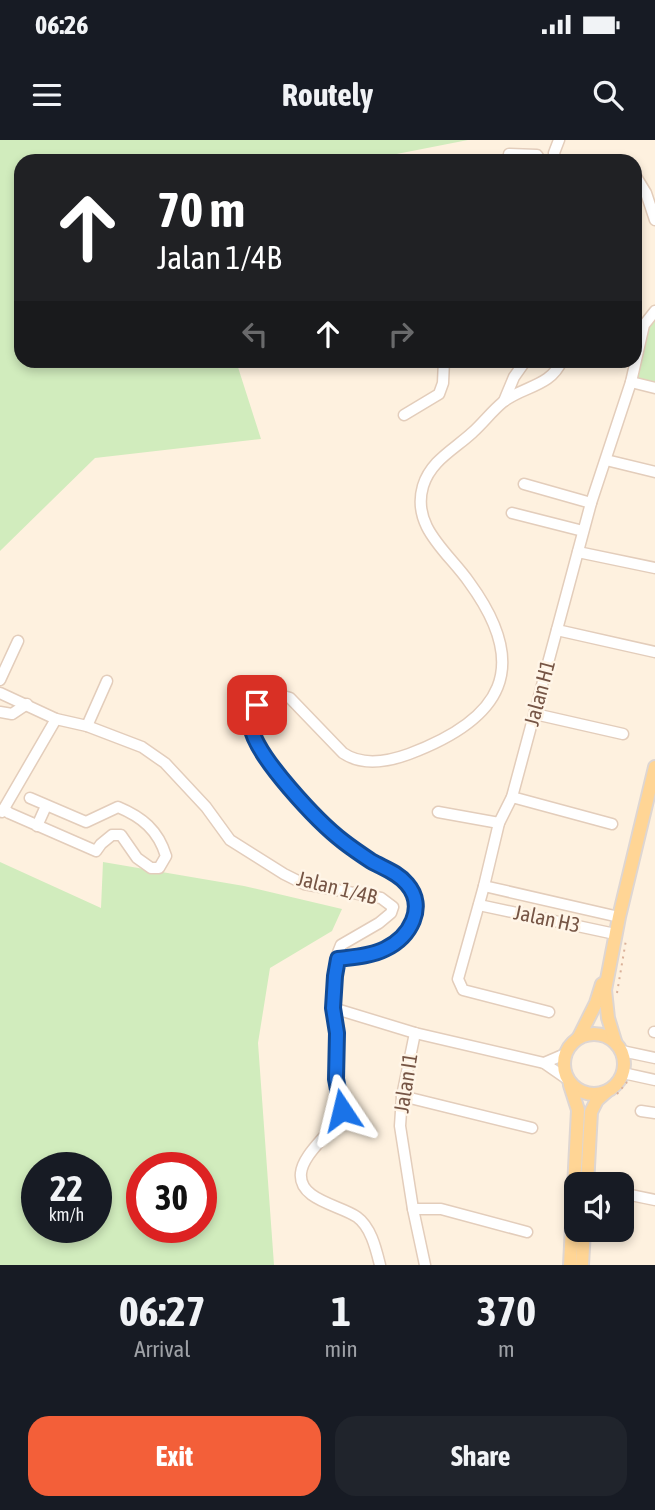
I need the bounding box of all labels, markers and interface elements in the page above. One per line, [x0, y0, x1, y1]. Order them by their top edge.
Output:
text: 06:26 [35, 10, 89, 40]
icon: menu [28, 76, 66, 114]
text: Routely [282, 76, 373, 113]
icon: search [589, 76, 627, 114]
text: 70 m [157, 181, 245, 237]
icon: ahead [42, 182, 133, 273]
text: Jalan 1/4B [157, 239, 281, 276]
icon: left [236, 315, 274, 353]
icon: ahead [309, 315, 347, 353]
icon: right [382, 315, 420, 353]
street label: Jalan H1 [519, 657, 559, 728]
pin [227, 675, 287, 735]
icon: arrive [238, 686, 276, 724]
street label: Jalan 1/4B [295, 866, 380, 909]
street label: Jalan H3 [512, 899, 582, 937]
street label: Jalan I1 [388, 1051, 422, 1114]
position arrow [305, 1073, 379, 1147]
speed limit sign: 30 [126, 1152, 217, 1243]
text: 22 [50, 1168, 83, 1208]
map controls [564, 1172, 634, 1242]
button: sound [564, 1172, 634, 1242]
text: km/h [49, 1204, 84, 1225]
text: 06:27 [119, 1287, 206, 1335]
text: 1 [331, 1287, 351, 1335]
text: 370 [477, 1287, 536, 1335]
text: Arrival [134, 1336, 190, 1362]
text: min [325, 1336, 358, 1362]
text: m [498, 1336, 515, 1362]
button: Exit [28, 1416, 321, 1496]
button: Share [335, 1416, 627, 1496]

